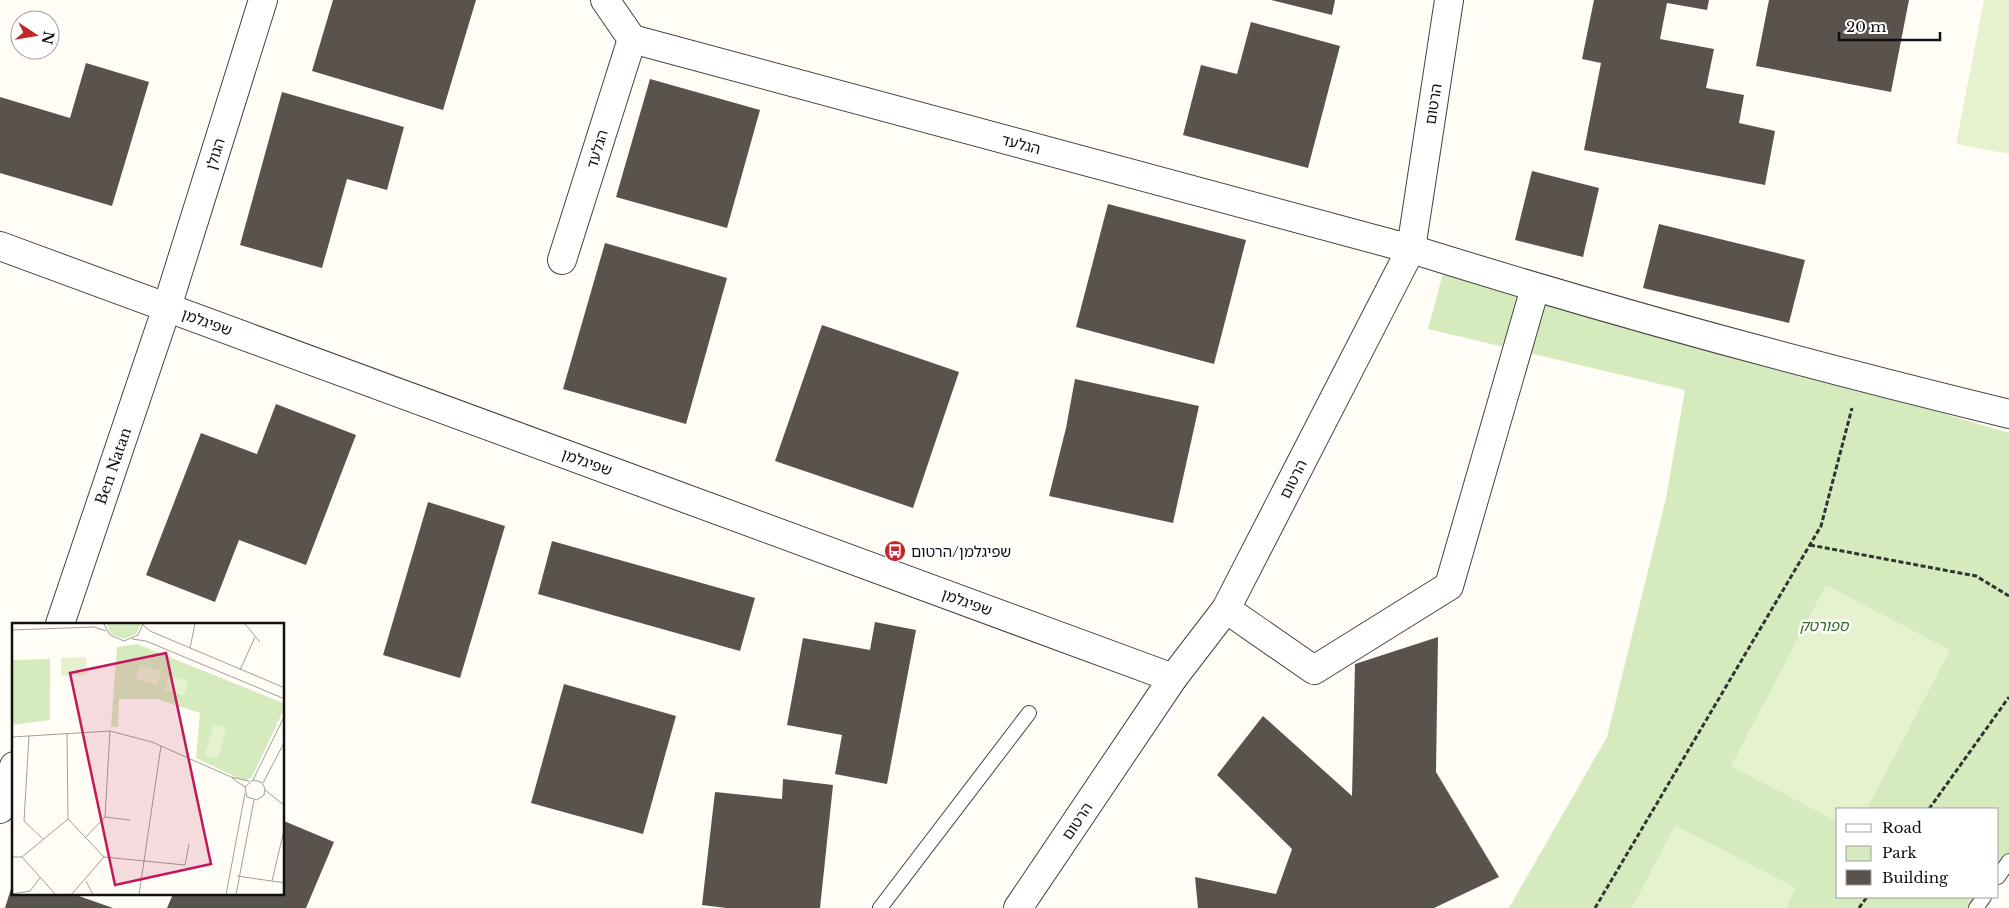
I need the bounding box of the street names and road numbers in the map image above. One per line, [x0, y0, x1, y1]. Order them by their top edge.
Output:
street label: הרטום [1420, 82, 1446, 126]
street label: הגלעד [582, 127, 612, 171]
street label: הגלעד [999, 130, 1043, 158]
street label: הגולן [201, 136, 229, 172]
street label: שפיגלמן [179, 304, 235, 340]
street label: Ben Natan [91, 425, 135, 507]
street label: שפיגלמן [559, 444, 615, 480]
street label: הרטום [1275, 456, 1311, 502]
street label: שפיגלמן [939, 584, 995, 620]
street label: הרטום [1058, 799, 1096, 843]

